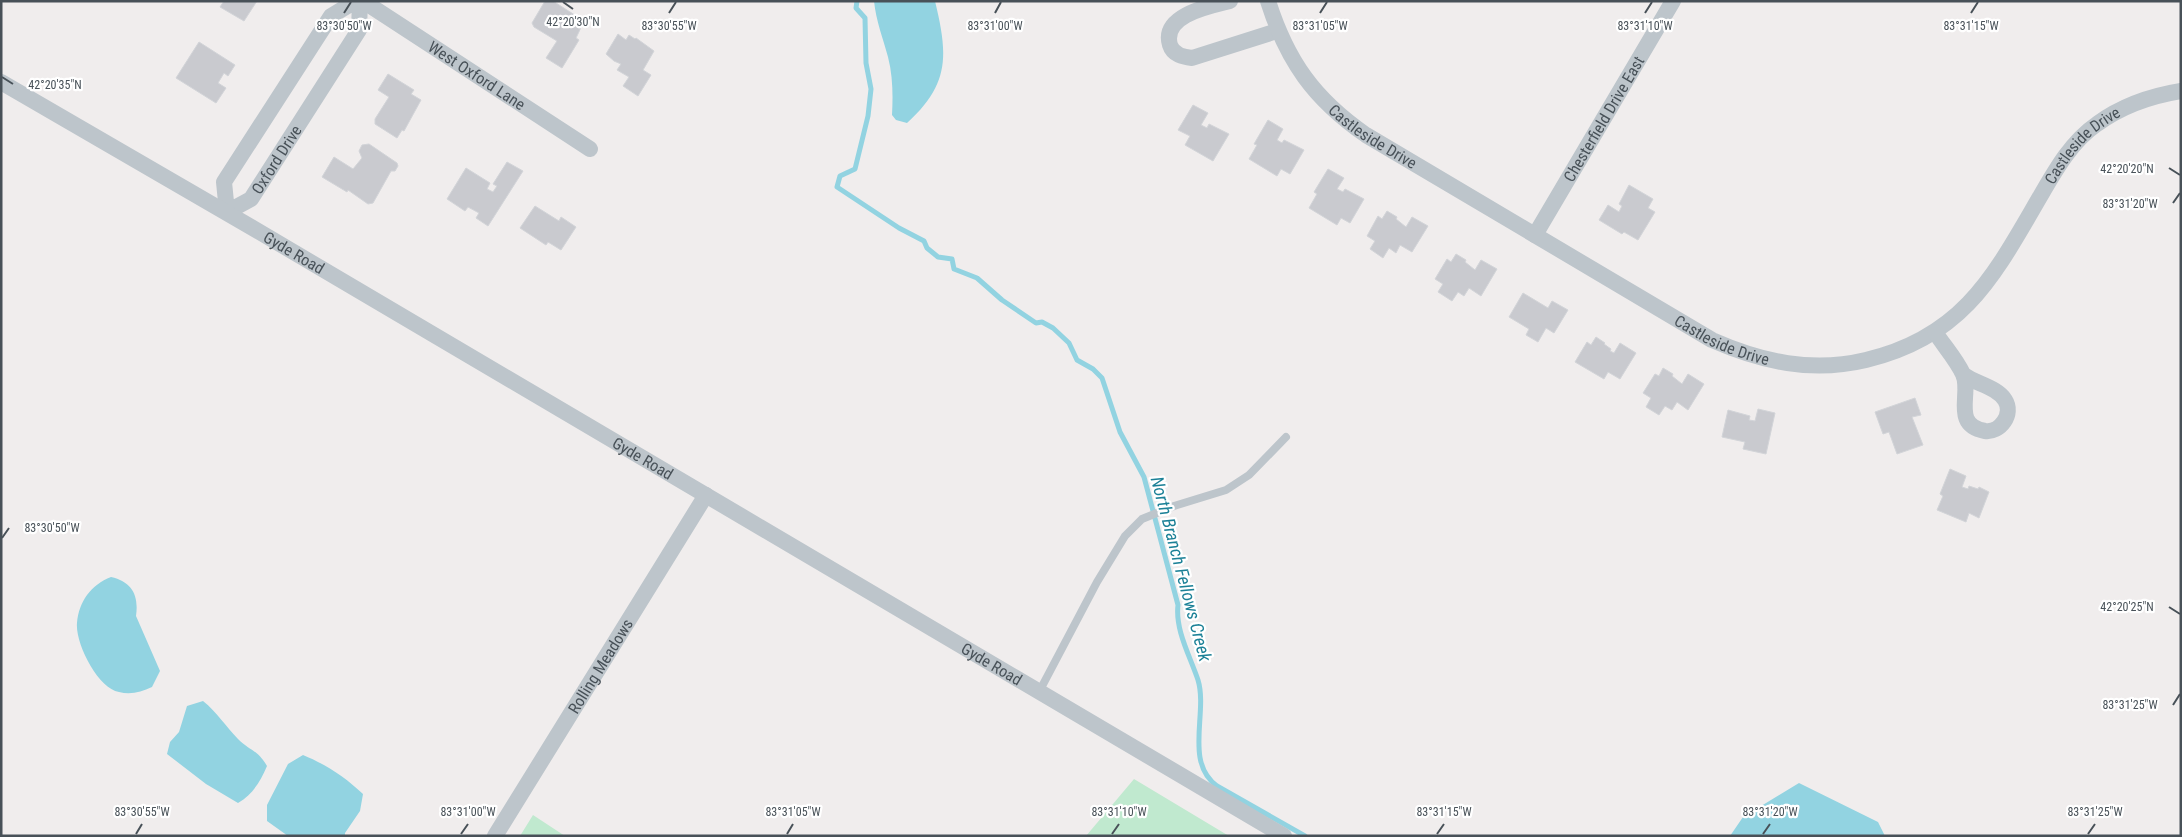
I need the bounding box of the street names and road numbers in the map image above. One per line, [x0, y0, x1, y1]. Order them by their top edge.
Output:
street label: West Oxford Lane [425, 37, 529, 114]
street label: Chesterfield Drive East [1560, 52, 1649, 185]
street label: Castleside Drive [1324, 100, 1420, 173]
street label: Castleside Drive [2041, 103, 2123, 188]
street label: Oxford Drive [248, 122, 306, 198]
street label: Gyde Road [260, 228, 328, 278]
street label: Castleside Drive [1671, 311, 1771, 369]
street label: Gyde Road [609, 433, 676, 484]
street label: Rolling Meadows [564, 615, 637, 717]
street label: Gyde Road [958, 639, 1025, 689]

